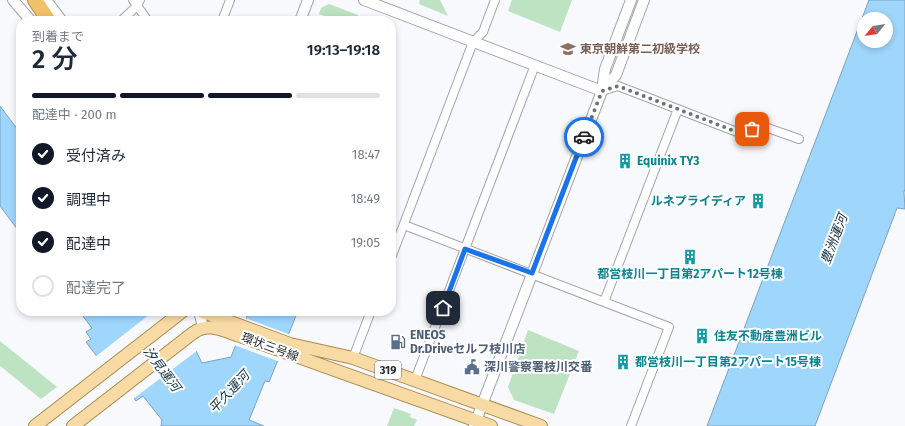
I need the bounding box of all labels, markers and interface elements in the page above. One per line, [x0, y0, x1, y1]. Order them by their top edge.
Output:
north arrow [857, 12, 893, 48]
map controls [857, 12, 893, 48]
text: 到着まで [32, 29, 84, 44]
school or university icon: 東京朝鮮第二初級学校 [559, 40, 577, 58]
text: 19:13–19:18 [307, 41, 380, 59]
place label: 東京朝鮮第二初級学校 [580, 42, 700, 56]
text: 2 分 [32, 44, 78, 75]
text: 配達中 · 200 m [32, 107, 117, 122]
pin [735, 112, 769, 146]
courier [564, 117, 604, 157]
icon: bag [741, 118, 763, 140]
icon: car [573, 126, 595, 148]
icon: check [32, 143, 54, 165]
text: 受付済み [66, 147, 126, 165]
text: 18:47 [352, 147, 380, 162]
building icon: Equinix TY3 [616, 152, 634, 170]
place label: Equinix TY3 [637, 154, 699, 168]
icon: check [32, 187, 54, 209]
text: 調理中 [66, 191, 111, 209]
text: 18:49 [351, 191, 380, 206]
building icon: ルネプライディア [749, 192, 767, 210]
place label: ルネプライディア [651, 194, 746, 208]
water label: 豊洲運河 [818, 209, 851, 266]
icon: check [32, 231, 54, 253]
text: 配達中 [66, 235, 111, 253]
text: 19:05 [351, 235, 380, 250]
building icon: 都営枝川一丁目第2アパート12号棟 [681, 248, 699, 266]
place label: 都営枝川一丁目第2アパート12号棟 [597, 267, 783, 281]
text: 配達完了 [66, 279, 126, 297]
pin [426, 291, 460, 325]
icon: home [432, 297, 454, 319]
building icon: 住友不動産豊洲ビル [693, 327, 711, 345]
place label: ENEOS Dr.Driveセルフ枝川店 [410, 328, 525, 356]
place label: 住友不動産豊洲ビル [714, 329, 822, 343]
street label: 環状三号線 [239, 330, 301, 364]
fuel station icon: ENEOS Dr.Driveセルフ枝川店 [389, 333, 407, 351]
water label: 汐見運河 [140, 344, 185, 397]
building icon: 都営枝川一丁目第2アパート15号棟 [614, 353, 632, 371]
place label: 都営枝川一丁目第2アパート15号棟 [635, 355, 821, 369]
public building icon: 深川警察署枝川交番 [463, 358, 481, 376]
place label: 深川警察署枝川交番 [484, 360, 593, 374]
road number: 319 [375, 361, 401, 379]
water label: 平久運河 [206, 366, 254, 416]

